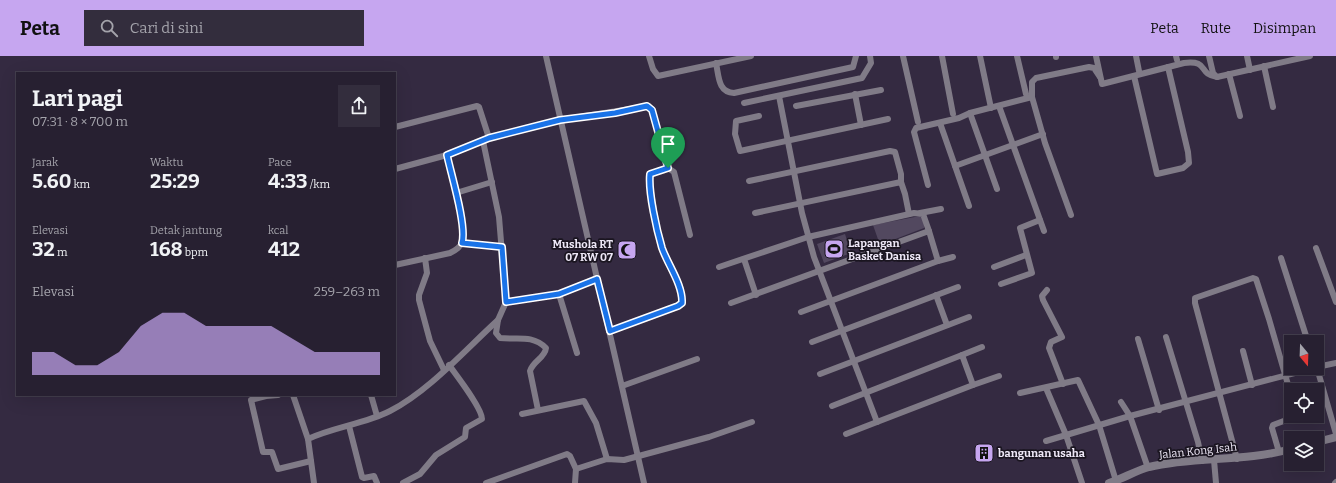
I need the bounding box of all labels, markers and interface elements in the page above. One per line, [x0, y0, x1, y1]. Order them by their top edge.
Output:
search box [84, 10, 364, 46]
text: Peta [20, 17, 60, 40]
icon: search [98, 17, 120, 39]
text: Cari di sini [130, 19, 203, 37]
text: Peta [1150, 20, 1179, 37]
text: Rute [1201, 20, 1231, 37]
text: Disimpan [1253, 20, 1316, 37]
text: Lari pagi [32, 85, 123, 112]
button: share [338, 85, 380, 127]
text: 07:31 · 8 × 700 m [32, 114, 128, 129]
pin [651, 127, 685, 168]
icon: arrive [657, 133, 679, 155]
text: Jarak [32, 156, 58, 169]
text: Waktu [150, 156, 183, 169]
text: Pace [268, 156, 292, 169]
text: 5.60 [32, 169, 71, 193]
text: 25:29 [150, 169, 200, 193]
text: 4:33 [268, 169, 308, 193]
text: km [71, 178, 90, 191]
text: /km [308, 178, 330, 191]
text: Elevasi [32, 224, 68, 237]
text: Detak jantung [150, 224, 222, 237]
text: kcal [268, 224, 288, 237]
text: 32 [32, 237, 55, 261]
text: 168 [150, 237, 183, 261]
text: 412 [268, 237, 300, 261]
place label: Lapangan Basket Danisa [848, 237, 922, 263]
place label: Mushola RT 07 RW 07 [552, 238, 613, 264]
sports icon: Lapangan Basket Danisa [823, 238, 845, 260]
mosque icon: Mushola RT 07 RW 07 [616, 239, 638, 261]
text: m [55, 246, 67, 259]
text: bpm [183, 246, 208, 259]
text: Elevasi [32, 284, 74, 299]
text: 259–263 m [314, 284, 380, 299]
north arrow [1284, 335, 1324, 375]
map controls [1284, 335, 1324, 471]
button: locate [1284, 383, 1324, 423]
button: layers [1284, 431, 1324, 471]
street label: Jalan Kong Isah [1157, 440, 1238, 462]
building icon: bangunan usaha [973, 442, 995, 464]
place label: bangunan usaha [998, 447, 1086, 460]

